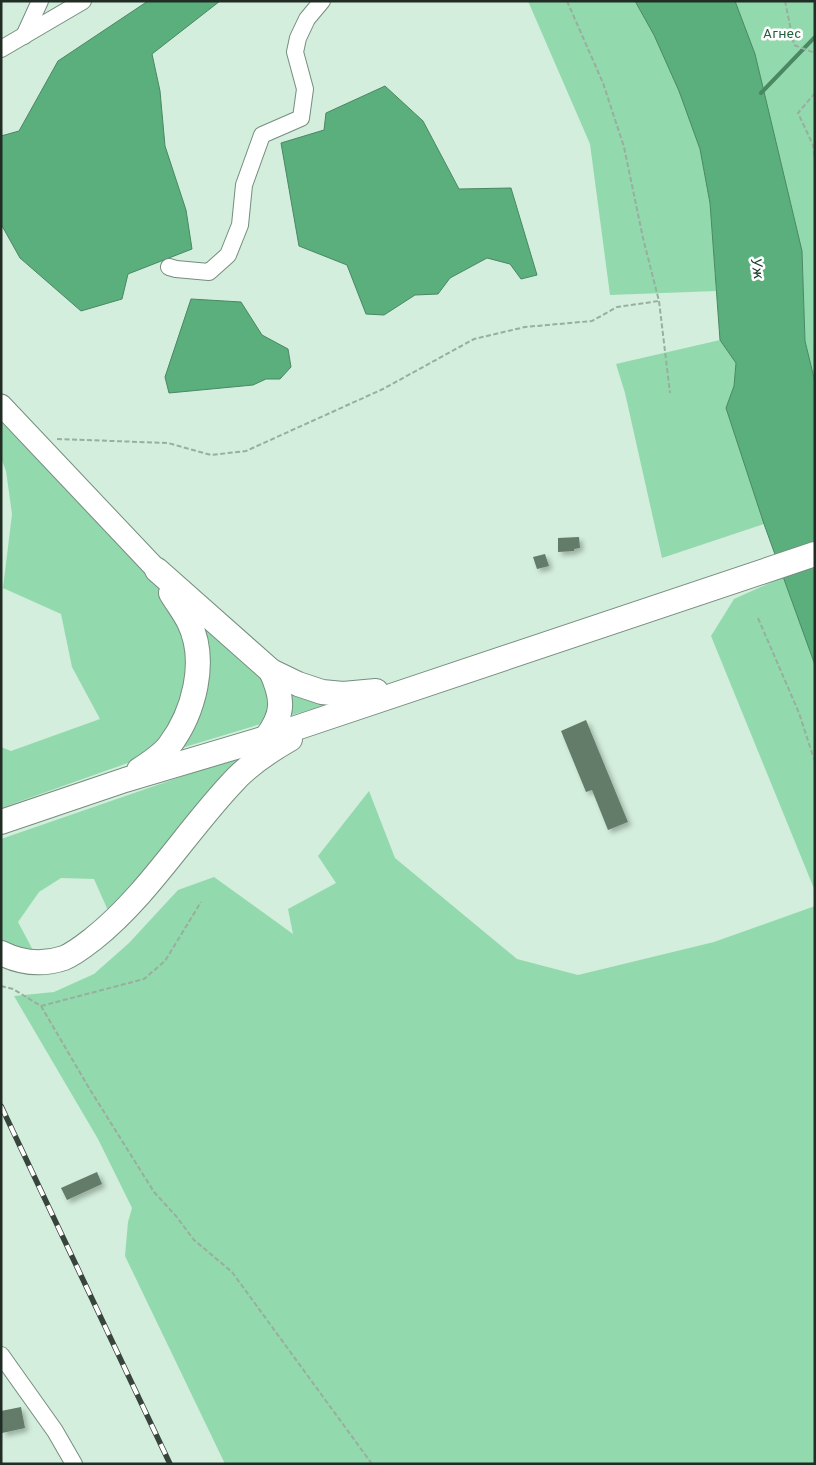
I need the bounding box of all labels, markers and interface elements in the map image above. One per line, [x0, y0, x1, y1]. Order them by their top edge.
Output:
park label: Агнес [763, 26, 801, 43]
water label: Уж [745, 256, 767, 281]

